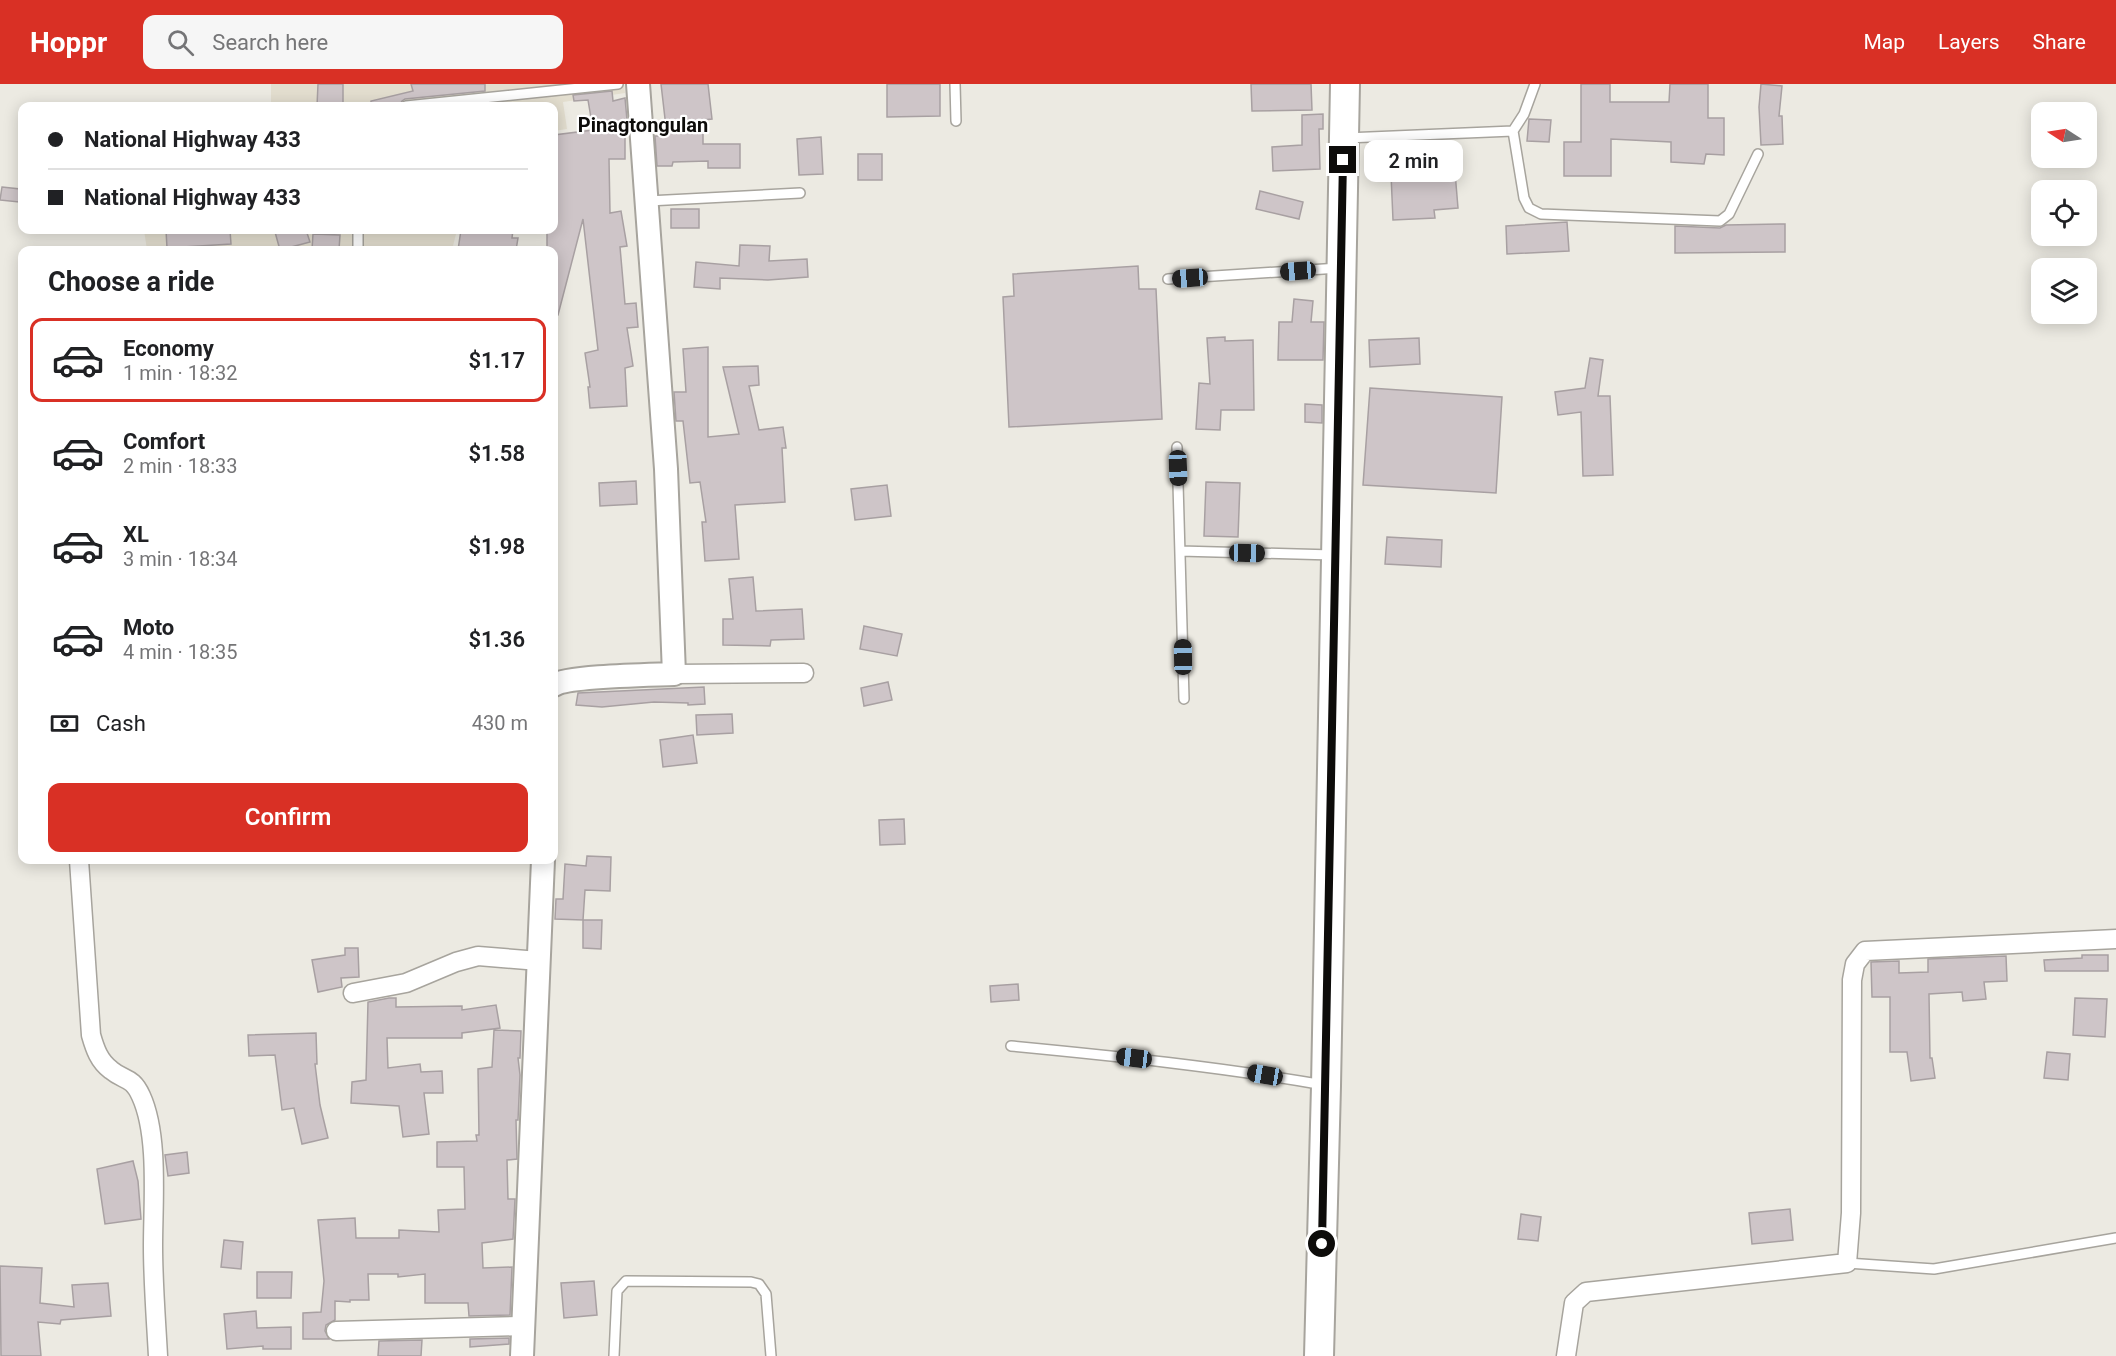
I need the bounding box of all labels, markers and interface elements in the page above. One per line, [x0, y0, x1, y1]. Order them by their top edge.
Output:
search box [143, 15, 563, 69]
text: Hoppr [30, 26, 107, 59]
icon: search [164, 26, 197, 59]
text: Search here [212, 30, 328, 55]
text: Map [1863, 30, 1905, 54]
text: Layers [1938, 30, 1999, 54]
text: Share [2032, 30, 2086, 54]
north arrow [2031, 102, 2097, 168]
map controls [2031, 102, 2097, 324]
district label: Pinagtongulan [578, 113, 708, 137]
text: National Highway 433 [84, 127, 301, 152]
callout: 2 min [1364, 139, 1463, 181]
route end [1329, 146, 1356, 173]
text: 2 min [1388, 149, 1439, 173]
button: locate [2031, 180, 2097, 246]
text: National Highway 433 [84, 185, 301, 210]
button: layers [2031, 258, 2097, 324]
car [1279, 261, 1317, 281]
text: Choose a ride [48, 266, 214, 298]
car [1171, 268, 1209, 288]
icon: car [51, 333, 105, 387]
text: Economy [123, 336, 214, 361]
text: $1.17 [468, 348, 525, 373]
text: 1 min · 18:32 [123, 361, 238, 385]
icon: car [51, 426, 105, 480]
text: Comfort [123, 429, 205, 454]
text: $1.58 [468, 441, 525, 466]
car [1168, 450, 1188, 486]
text: 2 min · 18:33 [123, 454, 238, 478]
icon: car [51, 519, 105, 573]
text: XL [123, 522, 149, 547]
text: $1.98 [468, 534, 525, 559]
car [1229, 544, 1265, 562]
text: 3 min · 18:34 [123, 547, 238, 571]
icon: car [51, 612, 105, 666]
text: Moto [123, 615, 174, 640]
text: $1.36 [468, 627, 525, 652]
car [1174, 639, 1192, 675]
text: 4 min · 18:35 [123, 640, 238, 664]
icon: cash [48, 707, 81, 740]
text: Cash [96, 711, 146, 736]
text: 430 m [472, 711, 528, 735]
button: Confirm [48, 783, 528, 852]
car [1115, 1047, 1153, 1069]
car [1246, 1063, 1284, 1087]
route start [1308, 1230, 1335, 1257]

